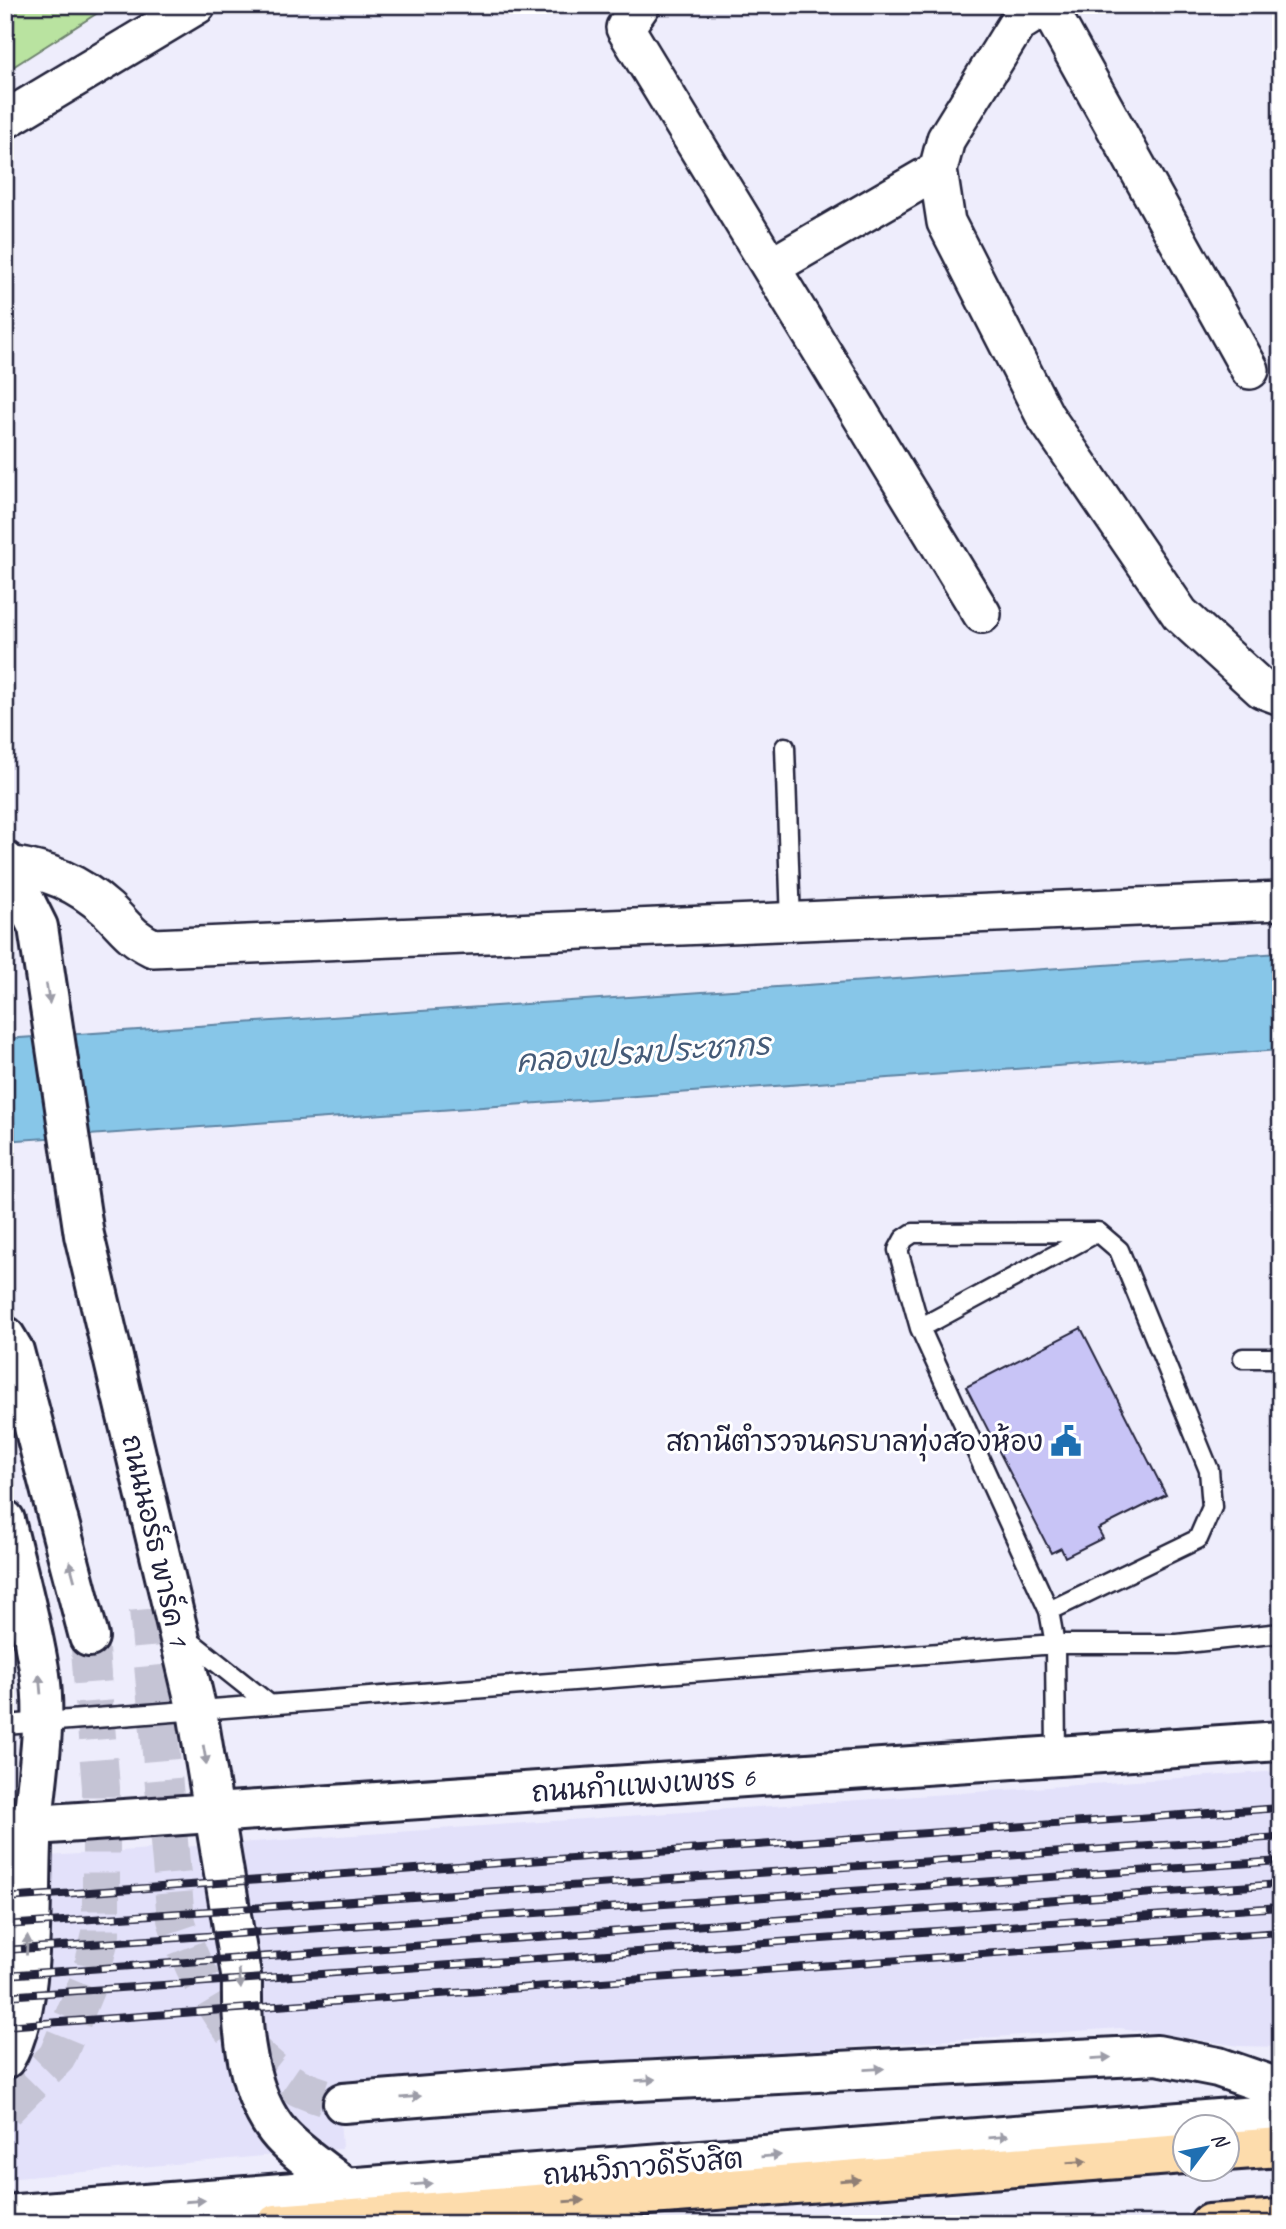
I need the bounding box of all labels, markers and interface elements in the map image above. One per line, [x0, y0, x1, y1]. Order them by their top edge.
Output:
one-way arrow [43, 983, 54, 1005]
water label: คลองเปรมประชากร [515, 1025, 774, 1081]
place label: สถานีตำรวจนครบาลทุ่งสองห้อง [666, 1423, 1043, 1462]
public building icon: สถานีตำรวจนครบาลทุ่งสองห้อง [1049, 1424, 1083, 1458]
street label: ถนนนอร์ธ พาร์ค 1 [114, 1431, 199, 1650]
one-way arrow [66, 1560, 77, 1582]
one-way arrow [34, 1673, 45, 1695]
one-way arrow [200, 1744, 211, 1766]
street label: ถนนกำแพงเพชร 6 [530, 1758, 757, 1810]
one-way arrow [22, 1934, 33, 1956]
one-way arrow [235, 1969, 246, 1991]
one-way arrow [1090, 2052, 1112, 2063]
one-way arrow [863, 2063, 885, 2074]
one-way arrow [636, 2075, 658, 2086]
one-way arrow [400, 2091, 422, 2102]
north arrow [1170, 2114, 1240, 2184]
text: N [1206, 2128, 1235, 2154]
one-way arrow [987, 2131, 1009, 2142]
street label: ถนนวิภาวดีรังสิต [541, 2140, 745, 2193]
one-way arrow [760, 2150, 782, 2161]
one-way arrow [1066, 2156, 1088, 2167]
one-way arrow [839, 2174, 861, 2185]
one-way arrow [412, 2178, 434, 2189]
one-way arrow [185, 2195, 207, 2206]
one-way arrow [564, 2195, 586, 2206]

